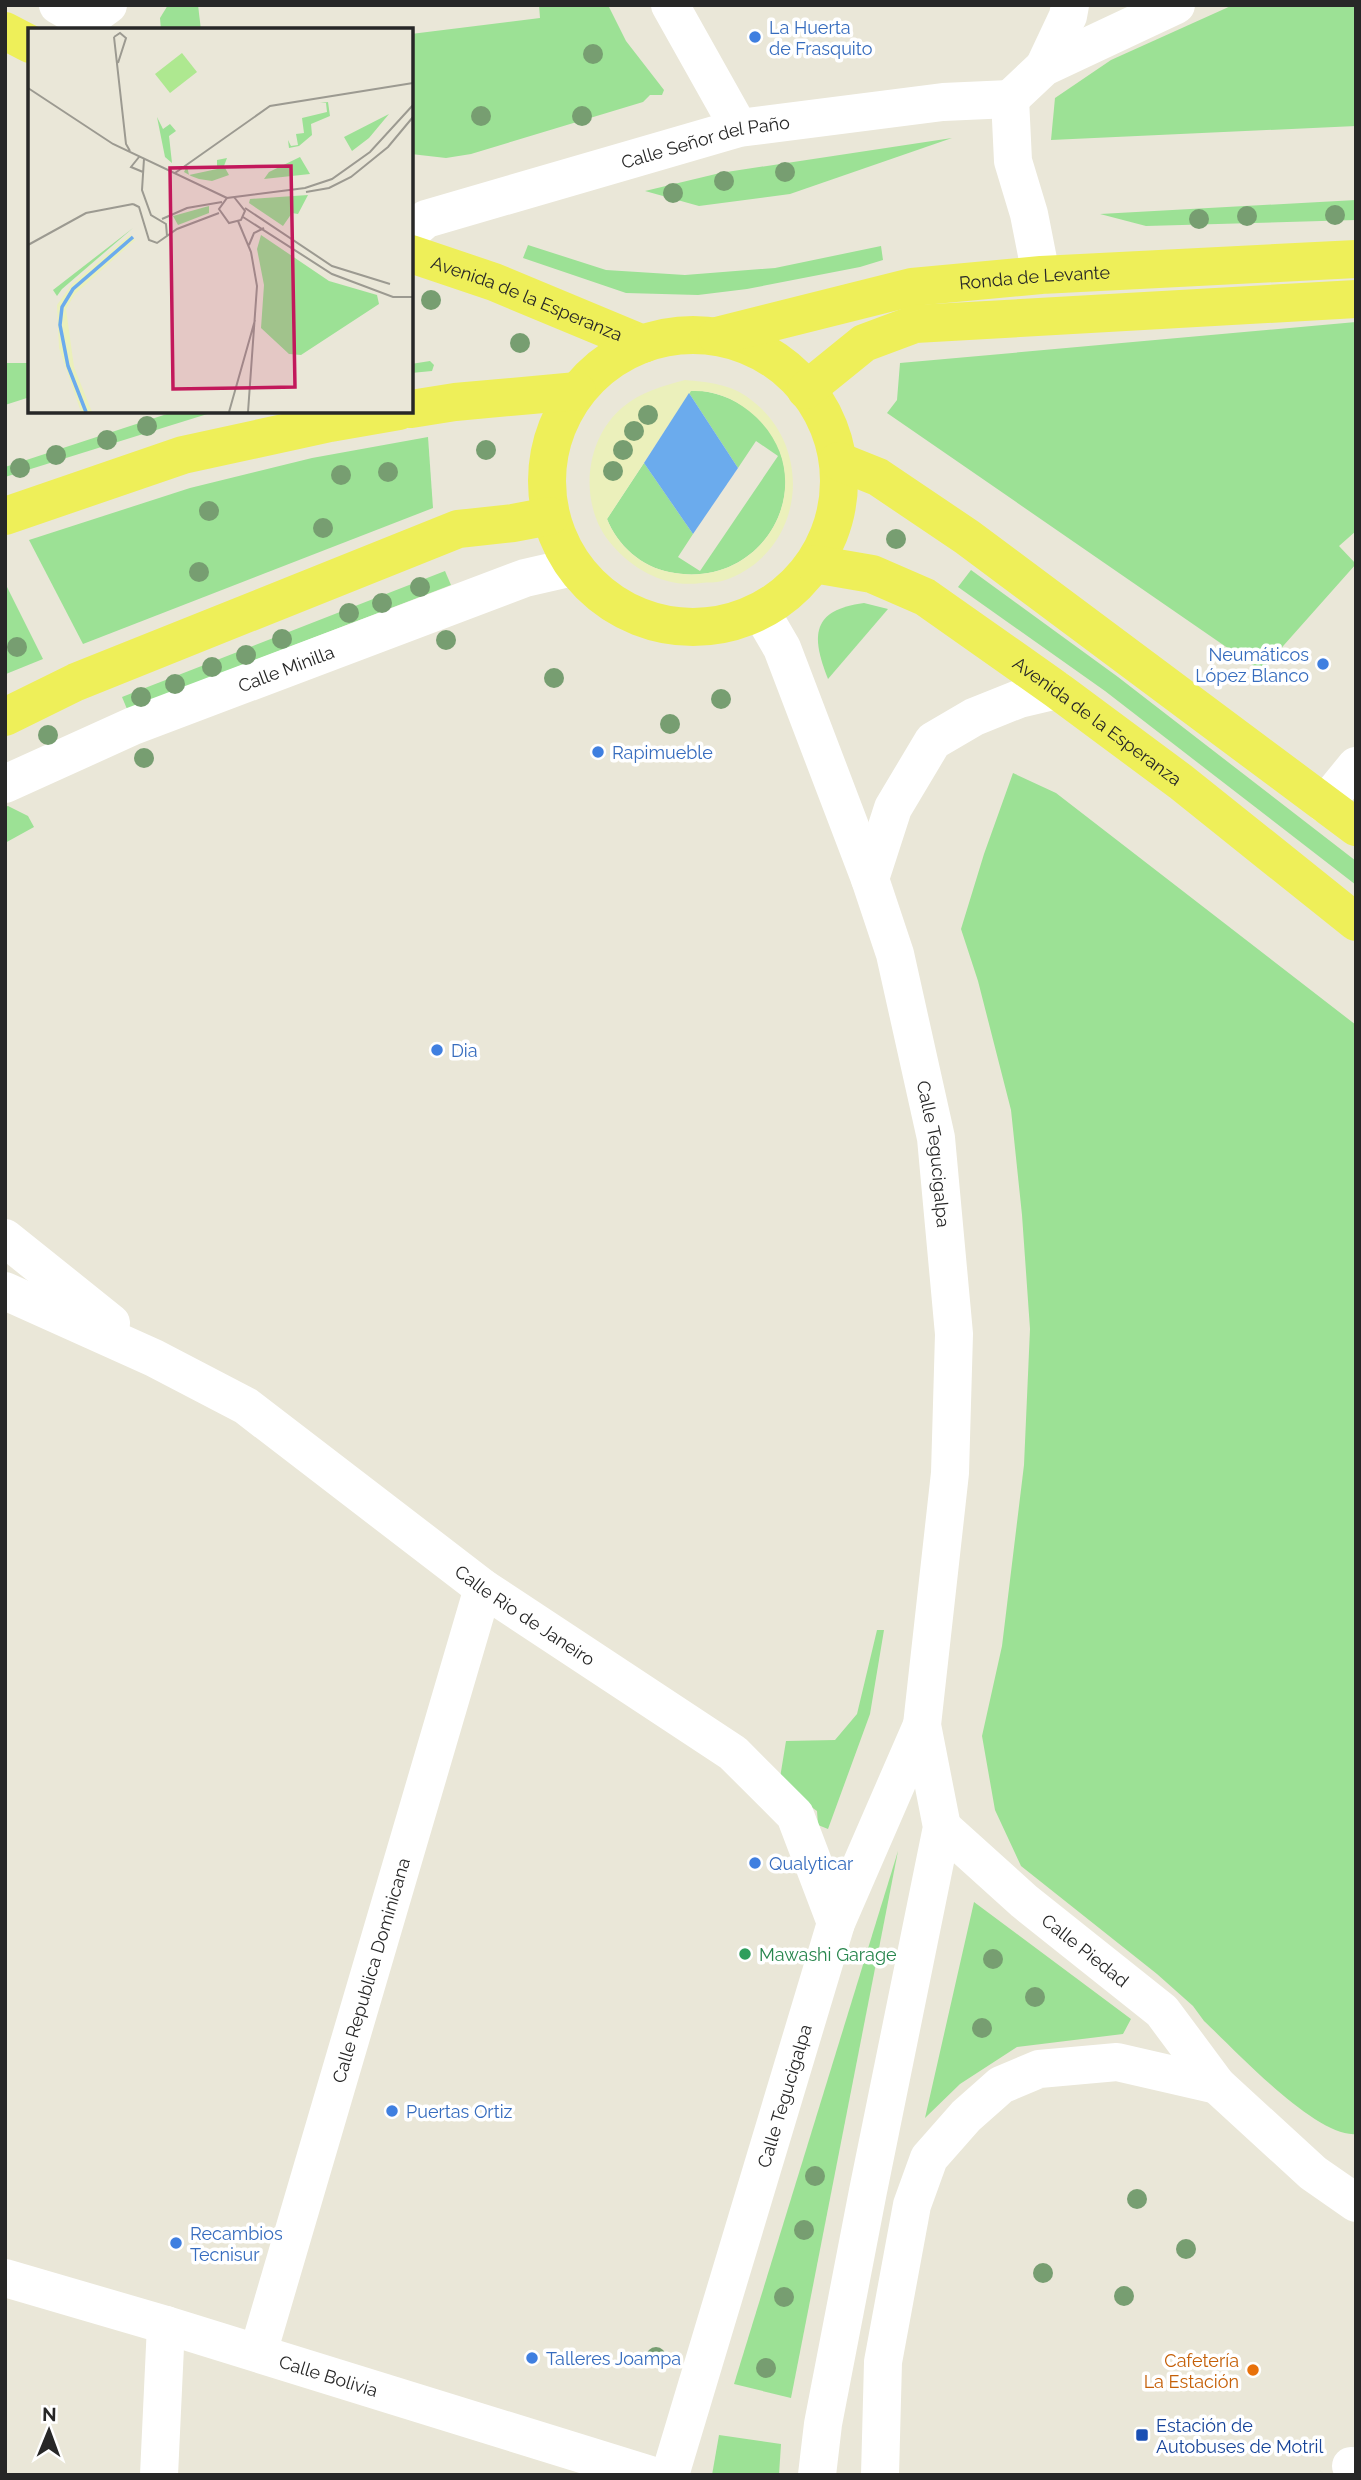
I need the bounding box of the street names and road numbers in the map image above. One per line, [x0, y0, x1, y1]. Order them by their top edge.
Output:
street label: Calle Señor del Paño [619, 111, 791, 172]
street label: Avenida de la Esperanza [429, 251, 626, 345]
street label: Ronda de Levante [958, 261, 1111, 293]
street label: Calle Minilla [235, 641, 337, 696]
street label: Avenida de la Esperanza [1009, 652, 1186, 789]
street label: Calle Tegucigalpa [913, 1078, 955, 1228]
street label: Calle Rio de Janeiro [451, 1560, 599, 1670]
street label: Calle Republica Dominicana [328, 1855, 414, 2085]
street label: Calle Piedad [1038, 1909, 1133, 1991]
street label: Calle Tegucigalpa [753, 2022, 815, 2170]
street label: Calle Bolivia [277, 2350, 381, 2401]

